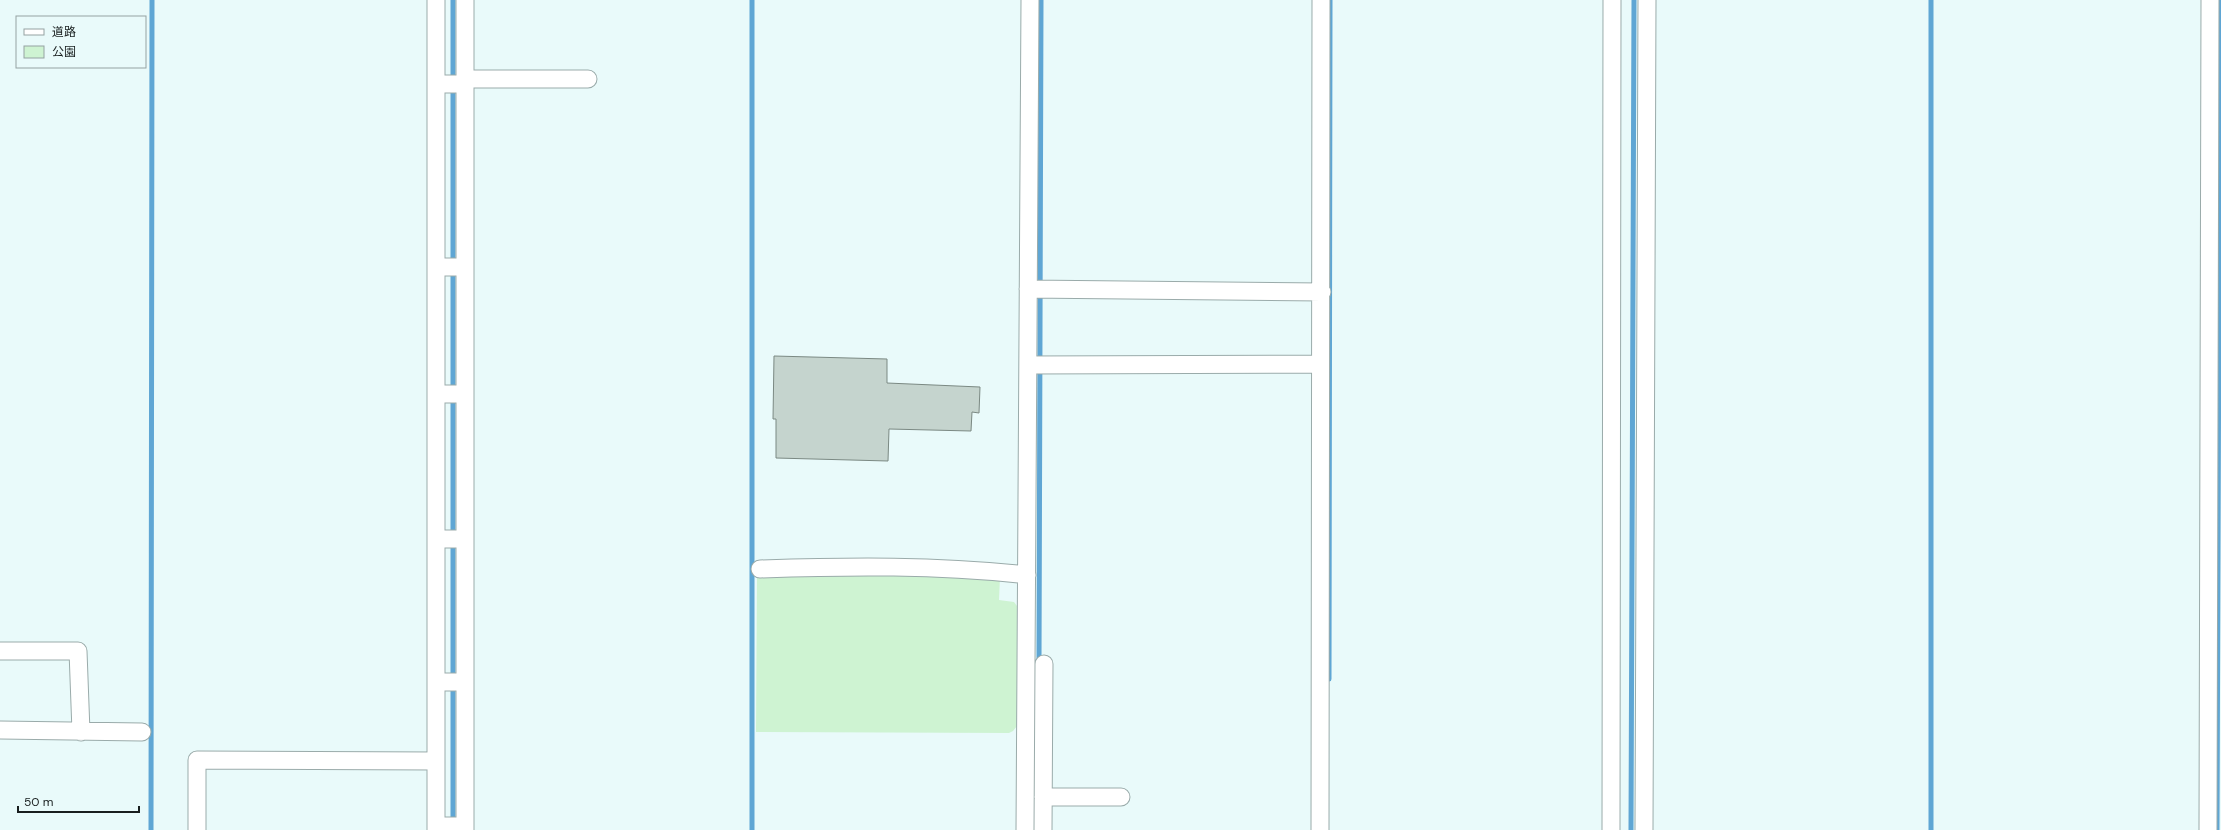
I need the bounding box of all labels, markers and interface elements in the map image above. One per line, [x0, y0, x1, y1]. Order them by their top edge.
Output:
legend [16, 16, 146, 68]
text: 道路 [52, 24, 76, 40]
text: 公園 [52, 44, 76, 60]
scale bar [18, 788, 139, 814]
text: 50 m [24, 794, 53, 810]

